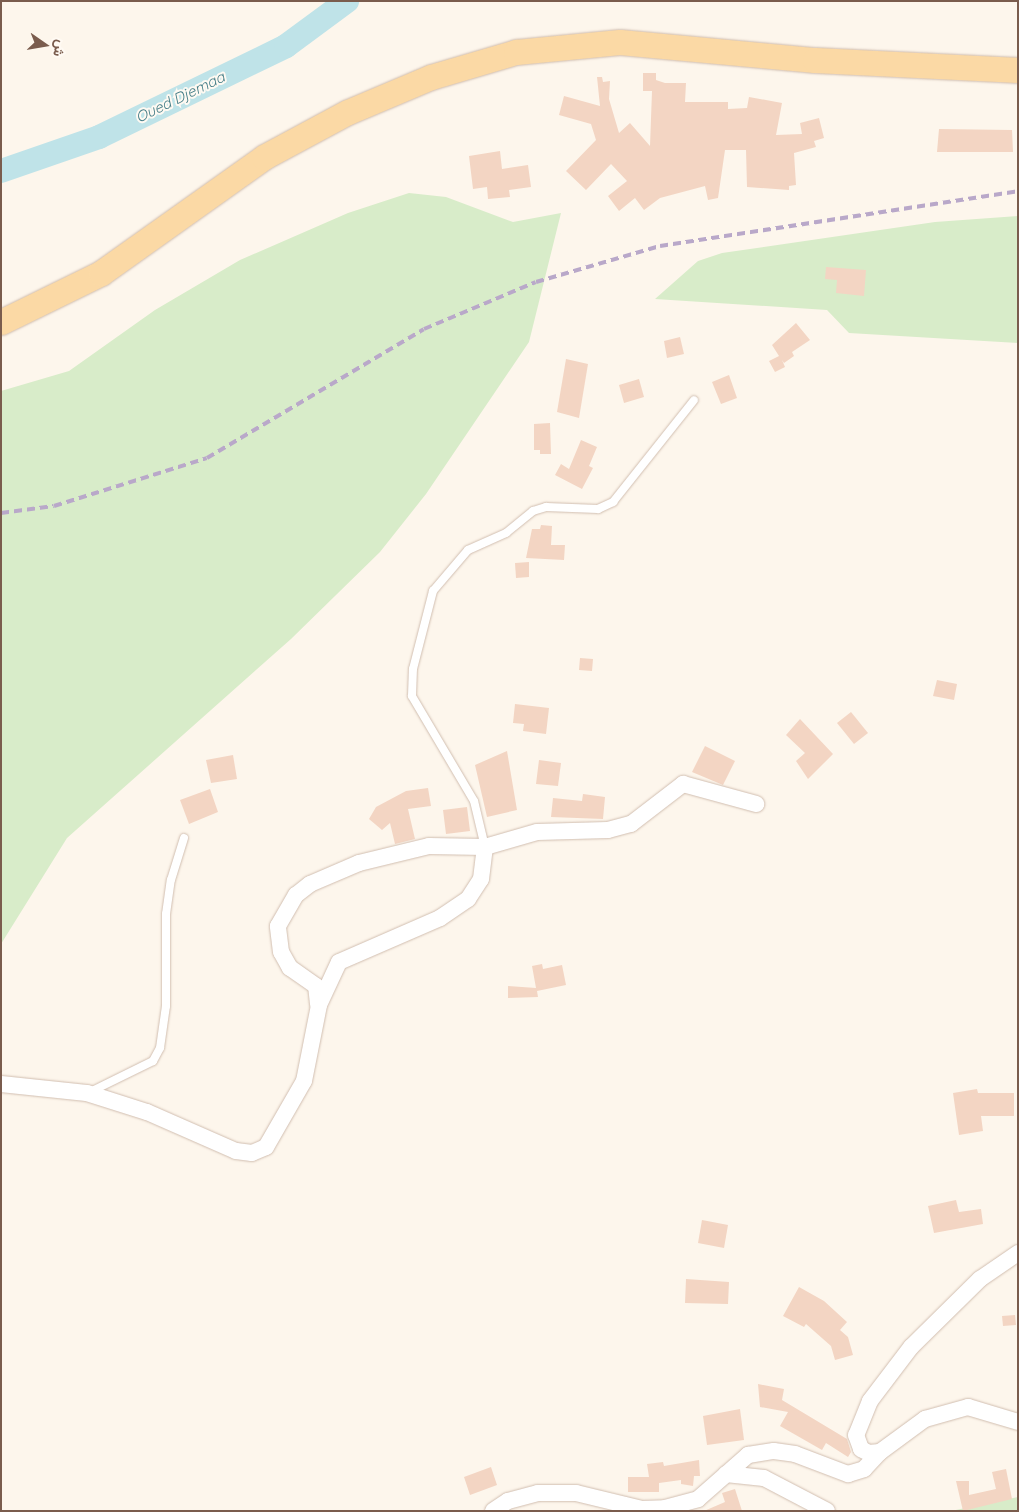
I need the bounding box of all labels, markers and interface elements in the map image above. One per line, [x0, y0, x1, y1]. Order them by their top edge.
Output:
north arrow [20, 20, 70, 70]
text: ش [49, 38, 70, 59]
water label: Oued Djemaa [132, 68, 228, 126]

